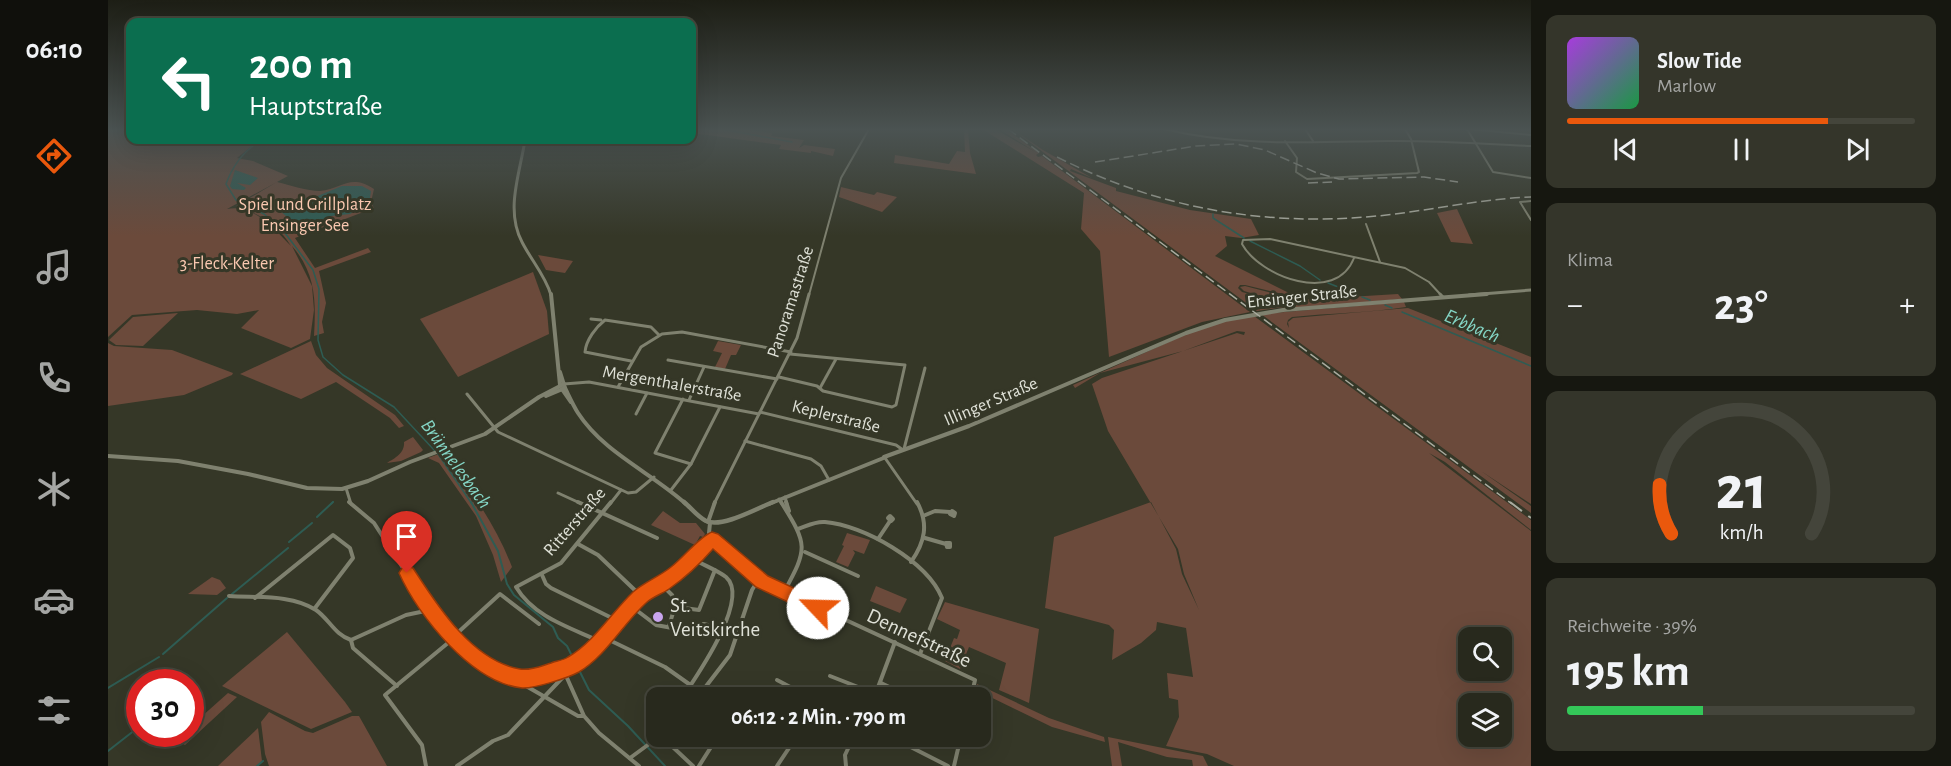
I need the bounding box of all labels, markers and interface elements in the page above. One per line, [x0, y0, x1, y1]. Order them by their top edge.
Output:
text: 06:10 [25, 36, 83, 63]
icon: left [150, 42, 228, 120]
text: 200 m [249, 44, 353, 86]
text: Slow Tide [1657, 50, 1742, 72]
text: Marlow [1657, 76, 1716, 96]
text: Hauptstraße [249, 93, 382, 120]
icon: previous [1609, 133, 1642, 166]
icon: pause [1725, 133, 1758, 166]
icon: next [1841, 133, 1874, 166]
icon: directions [33, 135, 75, 177]
park label: Spiel und Grillplatz Ensinger See [239, 196, 371, 235]
street label: Panoramastraße [765, 244, 817, 360]
icon: music [33, 246, 75, 288]
text: Klima [1567, 250, 1613, 270]
park label: 3-Fleck-Kelter [180, 255, 274, 273]
street label: Ensinger Straße [1246, 282, 1358, 312]
text: 23° [1714, 283, 1768, 328]
text: − [1567, 289, 1583, 322]
text: + [1899, 289, 1915, 322]
water label: Erbbach [1441, 305, 1503, 347]
icon: phone [33, 357, 75, 399]
street label: Mergenthalerstraße [601, 363, 743, 405]
street label: Illinger Straße [942, 374, 1040, 430]
street label: Keplerstraße [790, 397, 882, 437]
water label: Brünnelesbach [417, 416, 495, 512]
text: 21 [1715, 458, 1767, 520]
icon: climate [33, 468, 75, 510]
street label: Ritterstraße [541, 484, 609, 560]
pin [381, 511, 432, 573]
icon: arrive [390, 520, 423, 553]
text: km/h [1719, 522, 1763, 543]
position arrow [786, 576, 850, 640]
icon: car [33, 579, 75, 621]
place label: St. Veitskirche [670, 595, 760, 640]
street label: Dennefstraße [863, 605, 975, 671]
marker: St. Veitskirche [651, 610, 665, 624]
text: Reichweite · 39% [1567, 616, 1697, 636]
map controls [1458, 627, 1512, 747]
button: search [1458, 627, 1512, 681]
text: 195 km [1567, 649, 1690, 694]
speed limit sign: 30 [126, 669, 204, 747]
icon: filters [33, 689, 75, 731]
button: layers [1458, 693, 1512, 747]
text: 06:12 · 2 Min. · 790 m [731, 706, 906, 728]

